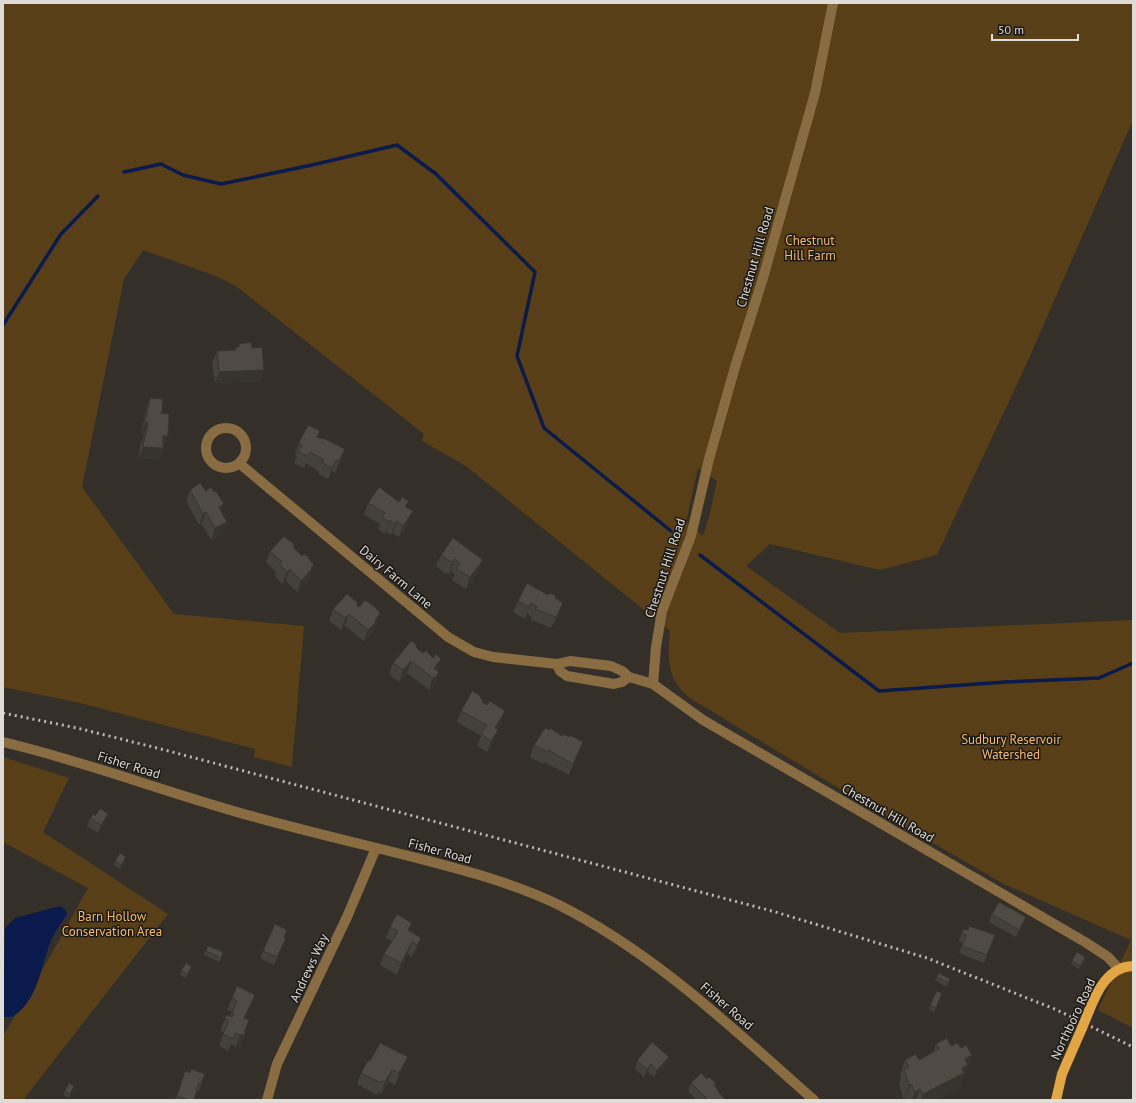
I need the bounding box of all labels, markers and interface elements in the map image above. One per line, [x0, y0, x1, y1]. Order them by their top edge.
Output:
scale bar [992, 16, 1078, 42]
text: 50 m [998, 22, 1024, 37]
street label: Chestnut Hill Road [733, 205, 777, 309]
park label: Chestnut Hill Farm [784, 232, 836, 264]
street label: Chestnut Hill Road [641, 516, 689, 620]
street label: Dairy Farm Lane [356, 542, 436, 612]
park label: Sudbury Reservoir Watershed [961, 731, 1061, 763]
street label: Fisher Road [96, 747, 162, 783]
street label: Chestnut Hill Road [839, 780, 937, 846]
street label: Fisher Road [406, 834, 474, 868]
park label: Barn Hollow Conservation Area [62, 908, 162, 940]
street label: Andrews Way [286, 931, 332, 1005]
street label: Northboro Road [1047, 975, 1099, 1063]
street label: Fisher Road [697, 978, 757, 1034]

